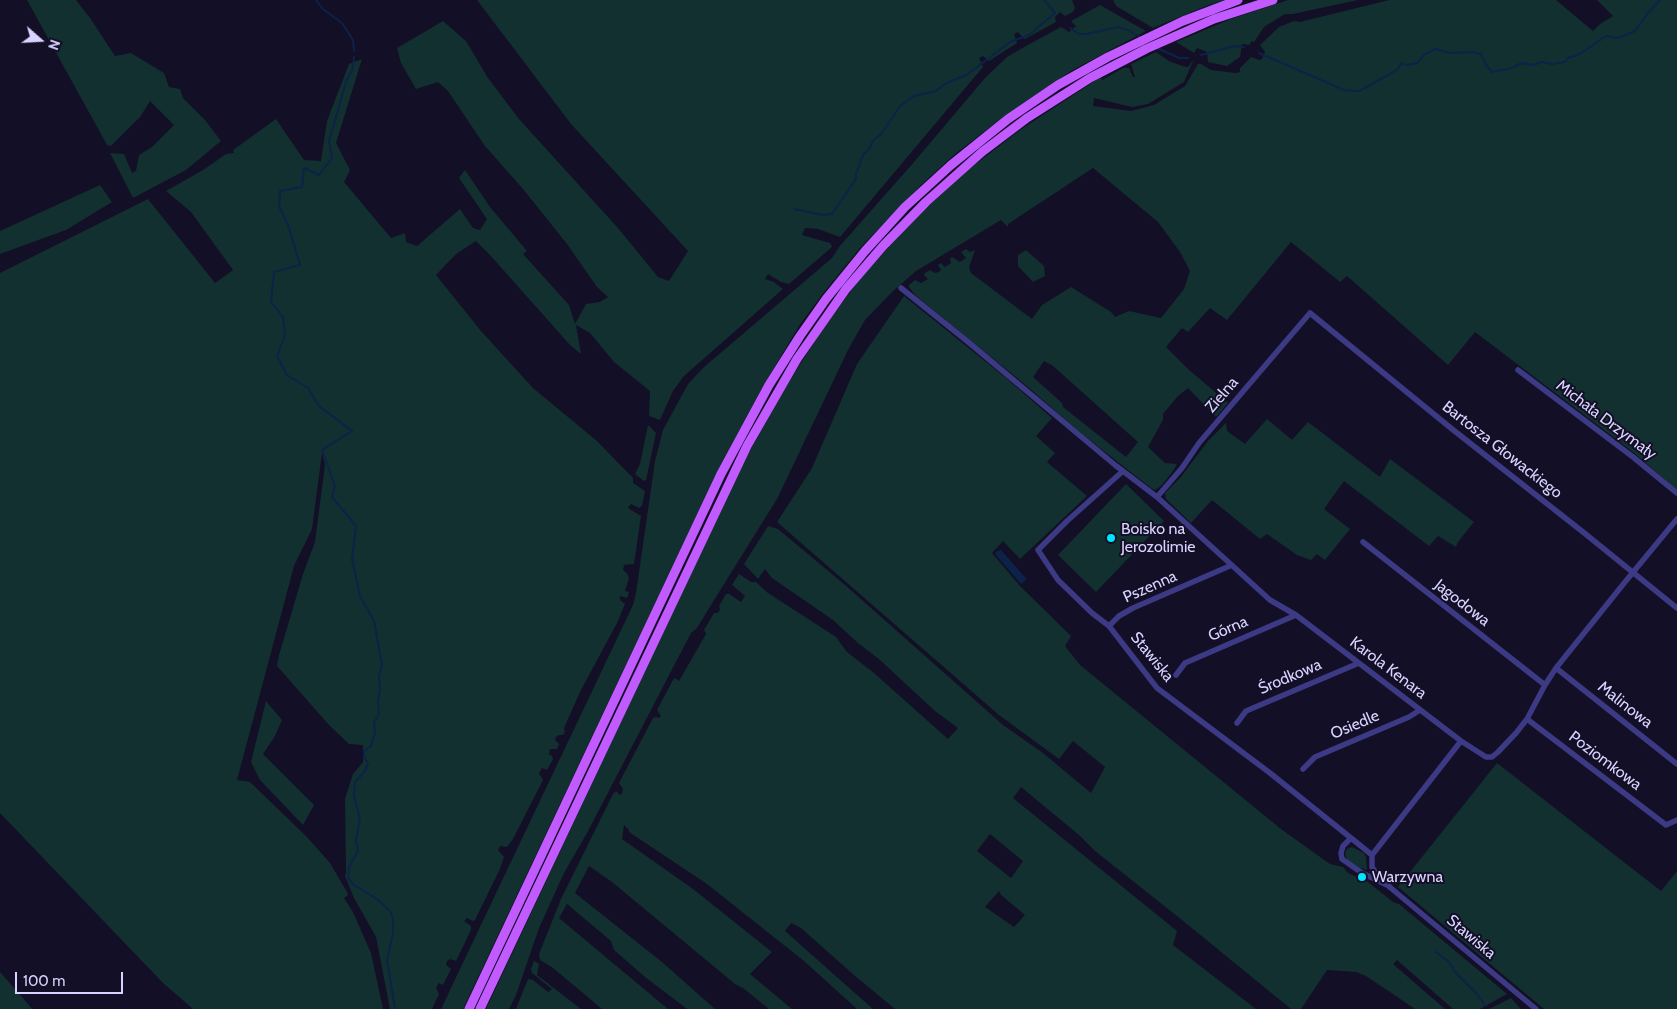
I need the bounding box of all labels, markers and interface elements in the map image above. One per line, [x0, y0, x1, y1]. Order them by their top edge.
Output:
north arrow [15, 15, 65, 65]
text: N [44, 37, 64, 52]
street label: Zielna [1201, 373, 1243, 417]
street label: Michała Drzymały [1552, 376, 1660, 464]
street label: Bartosza Głowackiego [1438, 397, 1566, 503]
place label: Boisko na Jerozolimie [1121, 519, 1195, 557]
marker: Boisko na Jerozolimie [1105, 532, 1117, 544]
street label: Pszenna [1120, 567, 1180, 607]
street label: Jagodowa [1430, 575, 1494, 631]
street label: Górna [1205, 612, 1251, 646]
street label: Stawiska [1126, 628, 1178, 686]
street label: Karola Kenara [1346, 633, 1430, 703]
street label: Środkowa [1256, 655, 1324, 699]
street label: Malinowa [1594, 678, 1656, 732]
street label: Osiedle [1328, 706, 1382, 744]
street label: Poziomkowa [1565, 727, 1645, 795]
place label: Warzywna [1372, 867, 1443, 887]
marker: Warzywna [1356, 871, 1368, 883]
street label: Stawiska [1442, 911, 1500, 963]
scale bar [18, 962, 125, 994]
text: 100 m [23, 972, 65, 990]

